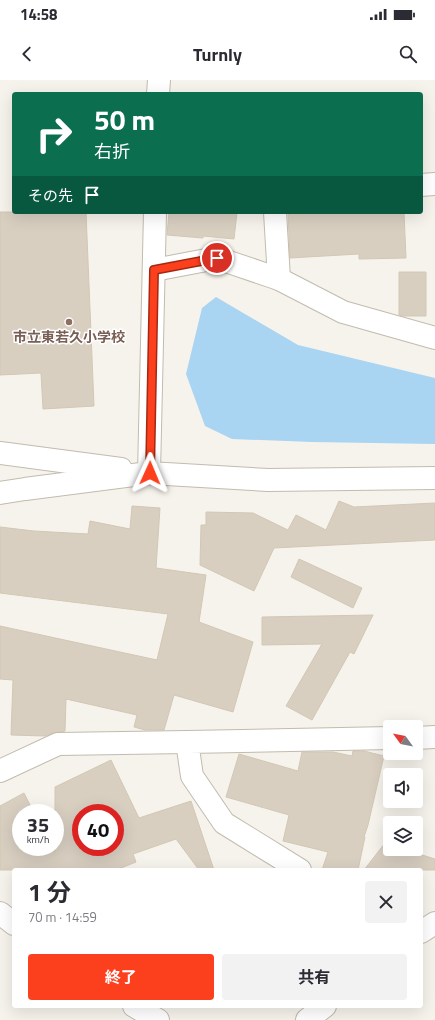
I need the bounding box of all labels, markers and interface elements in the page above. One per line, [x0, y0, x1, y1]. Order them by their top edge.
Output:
text: 14:58 [20, 3, 57, 26]
text: Turnly [193, 41, 242, 68]
icon: back [16, 43, 38, 65]
icon: search [397, 43, 419, 65]
text: 50 m [94, 98, 155, 141]
icon: right [28, 108, 80, 160]
text: 右折 [94, 138, 130, 165]
text: その先 [28, 184, 73, 207]
icon: arrive [81, 184, 103, 206]
pin [200, 241, 234, 275]
icon: arrive [206, 247, 228, 269]
marker: 市立東若久小学校 [64, 317, 74, 327]
place label: 市立東若久小学校 [13, 326, 125, 347]
position arrow [129, 452, 171, 494]
north arrow [383, 720, 423, 760]
map controls [383, 720, 423, 856]
button: sound [383, 768, 423, 808]
speed limit sign: 40 [72, 804, 124, 856]
text: 35 [27, 809, 49, 840]
button: layers [383, 816, 423, 856]
text: km/h [27, 832, 49, 847]
text: 1 分 [28, 874, 71, 910]
button: close [365, 881, 407, 923]
text: 70 m · 14:59 [28, 907, 97, 927]
button: 終了 [28, 954, 214, 1000]
button: 共有 [222, 954, 407, 1000]

